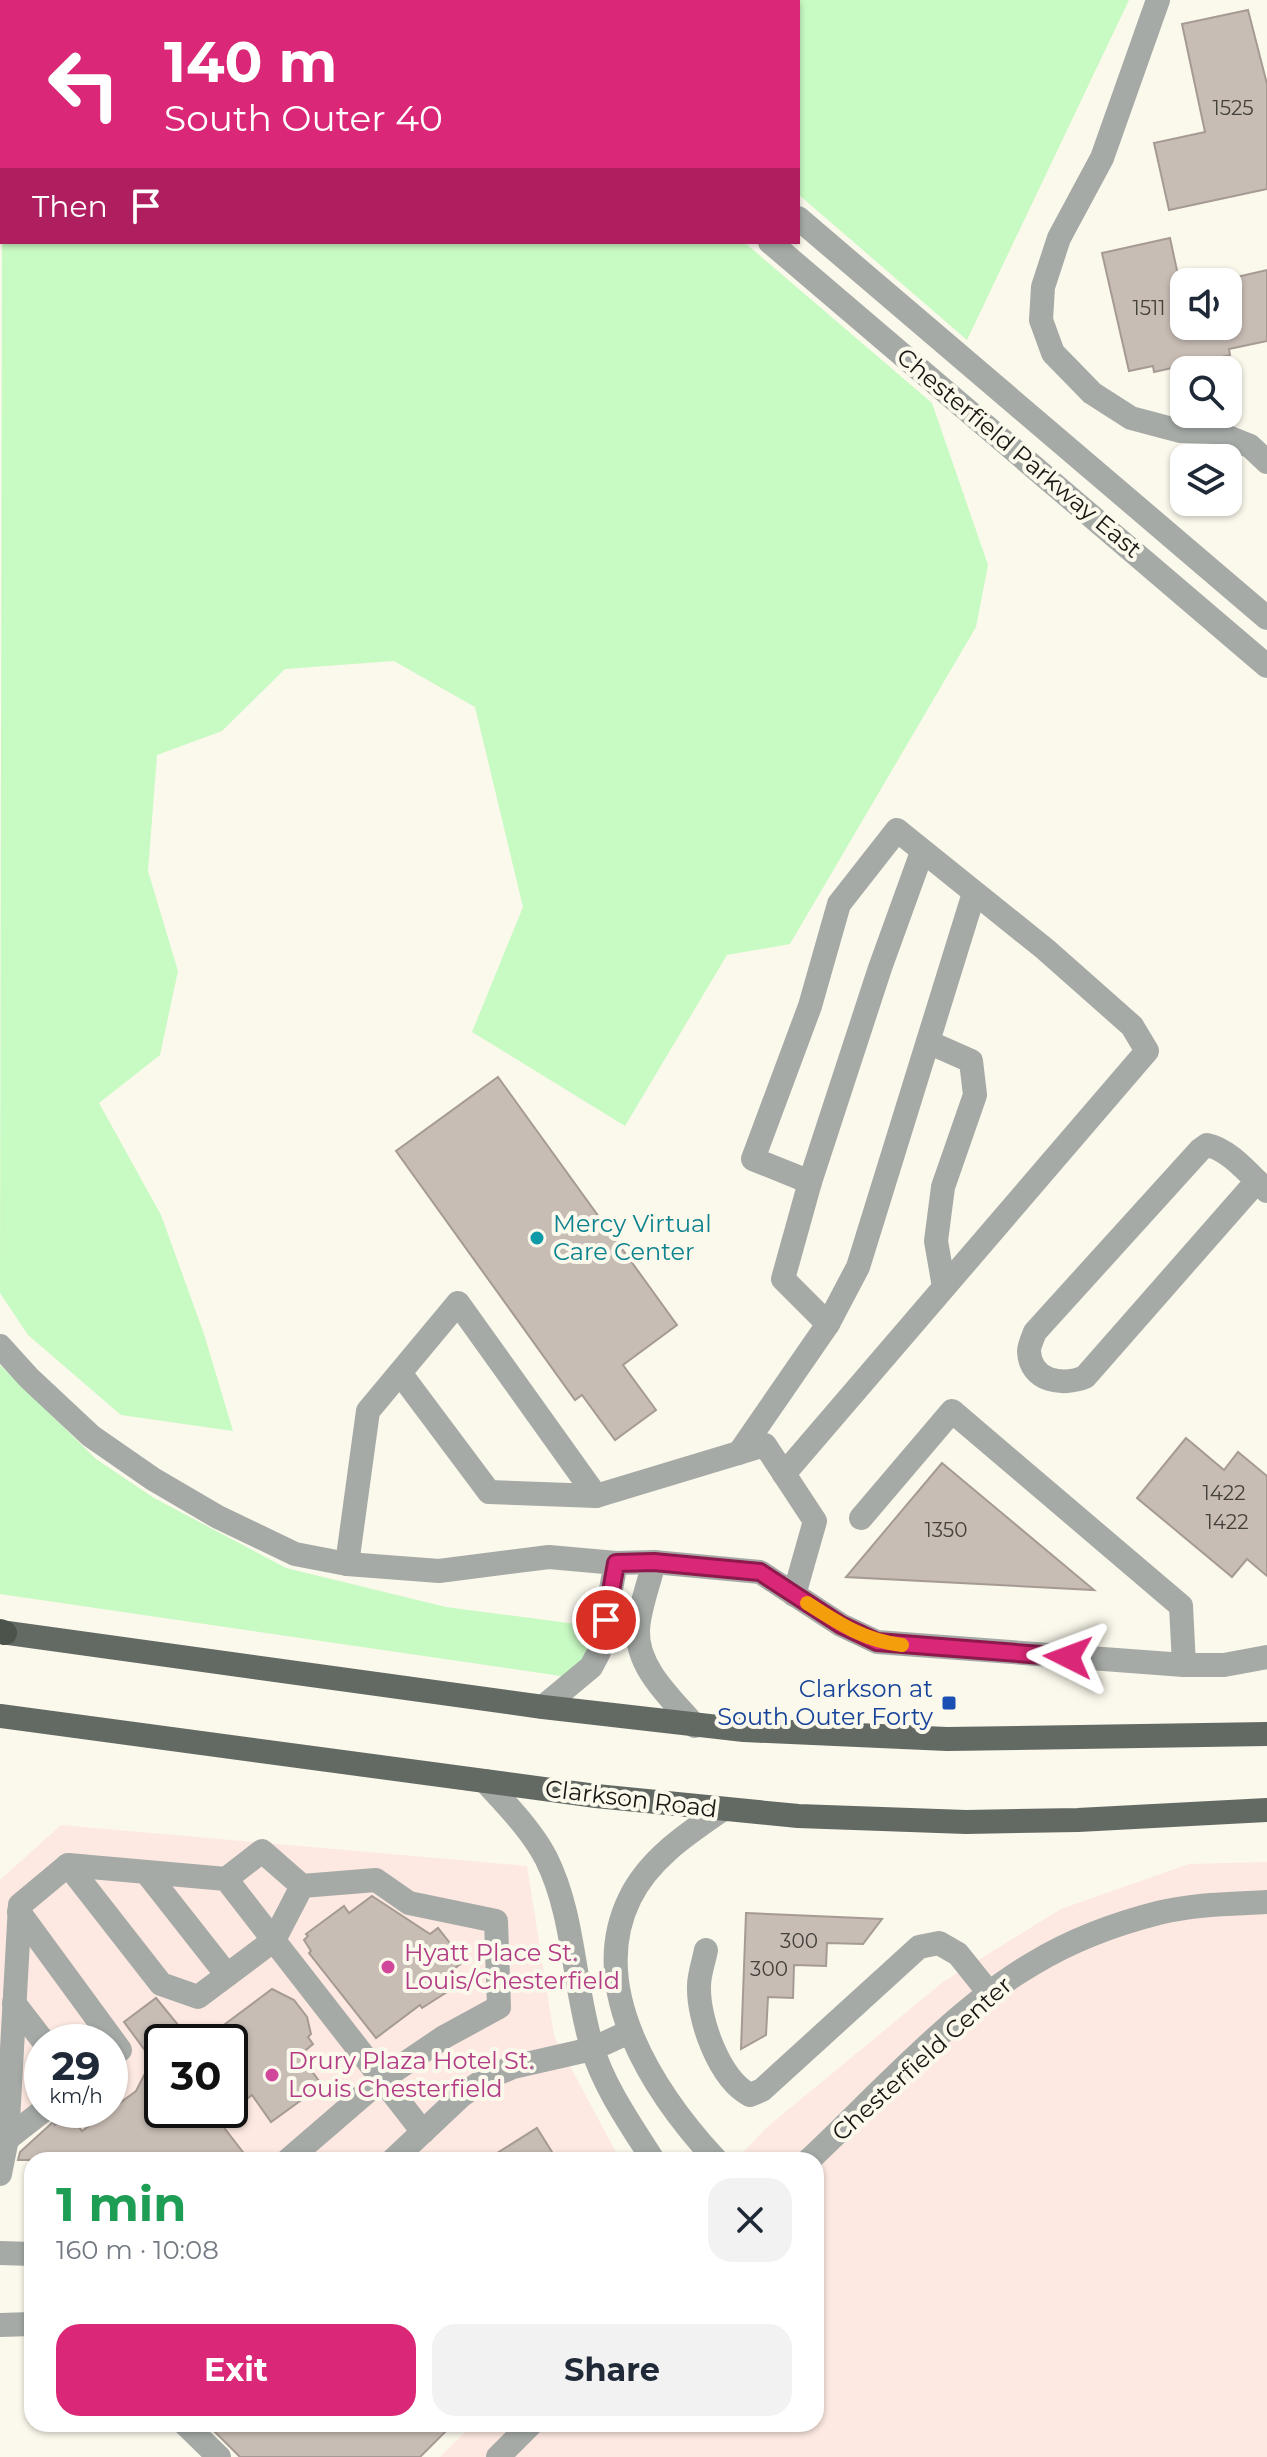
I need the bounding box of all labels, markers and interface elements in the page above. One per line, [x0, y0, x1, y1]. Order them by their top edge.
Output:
text: 140 m [164, 28, 337, 96]
icon: left [32, 32, 136, 136]
text: South Outer 40 [164, 96, 443, 140]
house number: 1525 [1212, 96, 1254, 120]
icon: arrive [124, 184, 168, 228]
text: Then [32, 188, 108, 225]
map controls [1170, 268, 1242, 516]
button: sound [1170, 268, 1242, 340]
house number: 1511 [1133, 296, 1165, 320]
street label: Chesterfield Parkway East [891, 342, 1148, 564]
button: search [1170, 356, 1242, 428]
button: layers [1170, 444, 1242, 516]
place label: Mercy Virtual Care Center [553, 1209, 712, 1266]
marker: Mercy Virtual Care Center [528, 1229, 546, 1247]
house number: 1422 [1202, 1481, 1246, 1505]
house number: 1422 [1205, 1510, 1249, 1534]
house number: 1350 [925, 1518, 967, 1542]
pin [572, 1586, 640, 1654]
icon: arrive [584, 1598, 628, 1642]
position arrow [1026, 1615, 1110, 1699]
place label: Clarkson at South Outer Forty [717, 1674, 933, 1731]
marker: Clarkson at South Outer Forty [940, 1694, 958, 1712]
street label: Clarkson Road [543, 1774, 719, 1823]
house number: 300 [780, 1929, 818, 1953]
place label: Hyatt Place St. Louis/Chesterfield [404, 1938, 620, 1995]
house number: 300 [750, 1957, 788, 1981]
marker: Hyatt Place St. Louis/Chesterfield [379, 1958, 397, 1976]
street label: Chesterfield Center [826, 1970, 1018, 2147]
speed limit sign: 30 [144, 2024, 248, 2128]
text: 29 [51, 2041, 101, 2090]
place label: Drury Plaza Hotel St. Louis Chesterfield [288, 2046, 534, 2103]
marker: Drury Plaza Hotel St. Louis Chesterfield [263, 2066, 281, 2084]
text: km/h [49, 2084, 103, 2108]
text: 1 min [56, 2175, 186, 2233]
button: close [708, 2178, 792, 2262]
text: 160 m · 10:08 [56, 2234, 219, 2266]
button: Exit [56, 2324, 416, 2416]
button: Share [432, 2324, 792, 2416]

